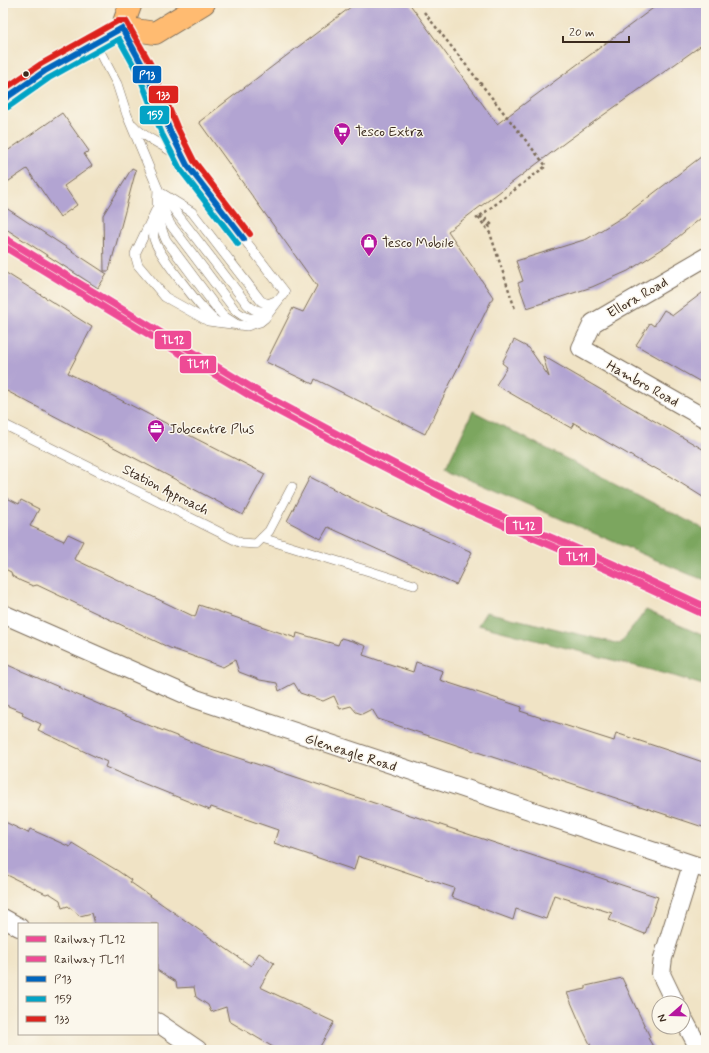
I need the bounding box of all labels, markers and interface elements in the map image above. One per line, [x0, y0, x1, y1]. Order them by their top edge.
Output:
scale bar [563, 18, 629, 44]
text: 20 m [569, 25, 595, 41]
line badge: P13 [132, 65, 162, 84]
unlabelled marker [21, 69, 31, 79]
text: P13 [139, 69, 155, 83]
line badge: 133 [148, 85, 179, 104]
text: 133 [156, 89, 171, 103]
line badge: 159 [139, 105, 170, 125]
text: 159 [147, 109, 163, 123]
supermarket icon: Tesco Extra [332, 121, 352, 146]
place label: Tesco Extra [355, 123, 424, 141]
shop icon: Tesco Mobile [359, 232, 379, 257]
place label: Tesco Mobile [382, 234, 454, 252]
street label: Ellora Road [604, 273, 671, 322]
line badge: TL12 [154, 330, 192, 350]
text: TL12 [161, 334, 185, 348]
line badge: TL11 [179, 355, 217, 374]
street label: Hambro Road [603, 357, 682, 411]
text: TL11 [187, 358, 209, 372]
office icon: Jobcentre Plus [146, 418, 166, 443]
place label: Jobcentre Plus [169, 420, 255, 438]
street label: Station Approach [119, 460, 212, 520]
line badge: TL12 [505, 516, 543, 535]
text: TL12 [512, 520, 536, 534]
line badge: TL11 [558, 547, 596, 566]
text: TL11 [566, 551, 588, 565]
street label: Gleneagle Road [302, 730, 399, 776]
legend [18, 923, 158, 1035]
text: Railway TL12 [54, 932, 126, 948]
text: Railway TL11 [54, 952, 125, 968]
text: P13 [54, 972, 72, 988]
text: 159 [54, 992, 72, 1008]
north arrow [651, 995, 691, 1035]
text: 133 [54, 1012, 69, 1028]
text: N [655, 1012, 670, 1024]

